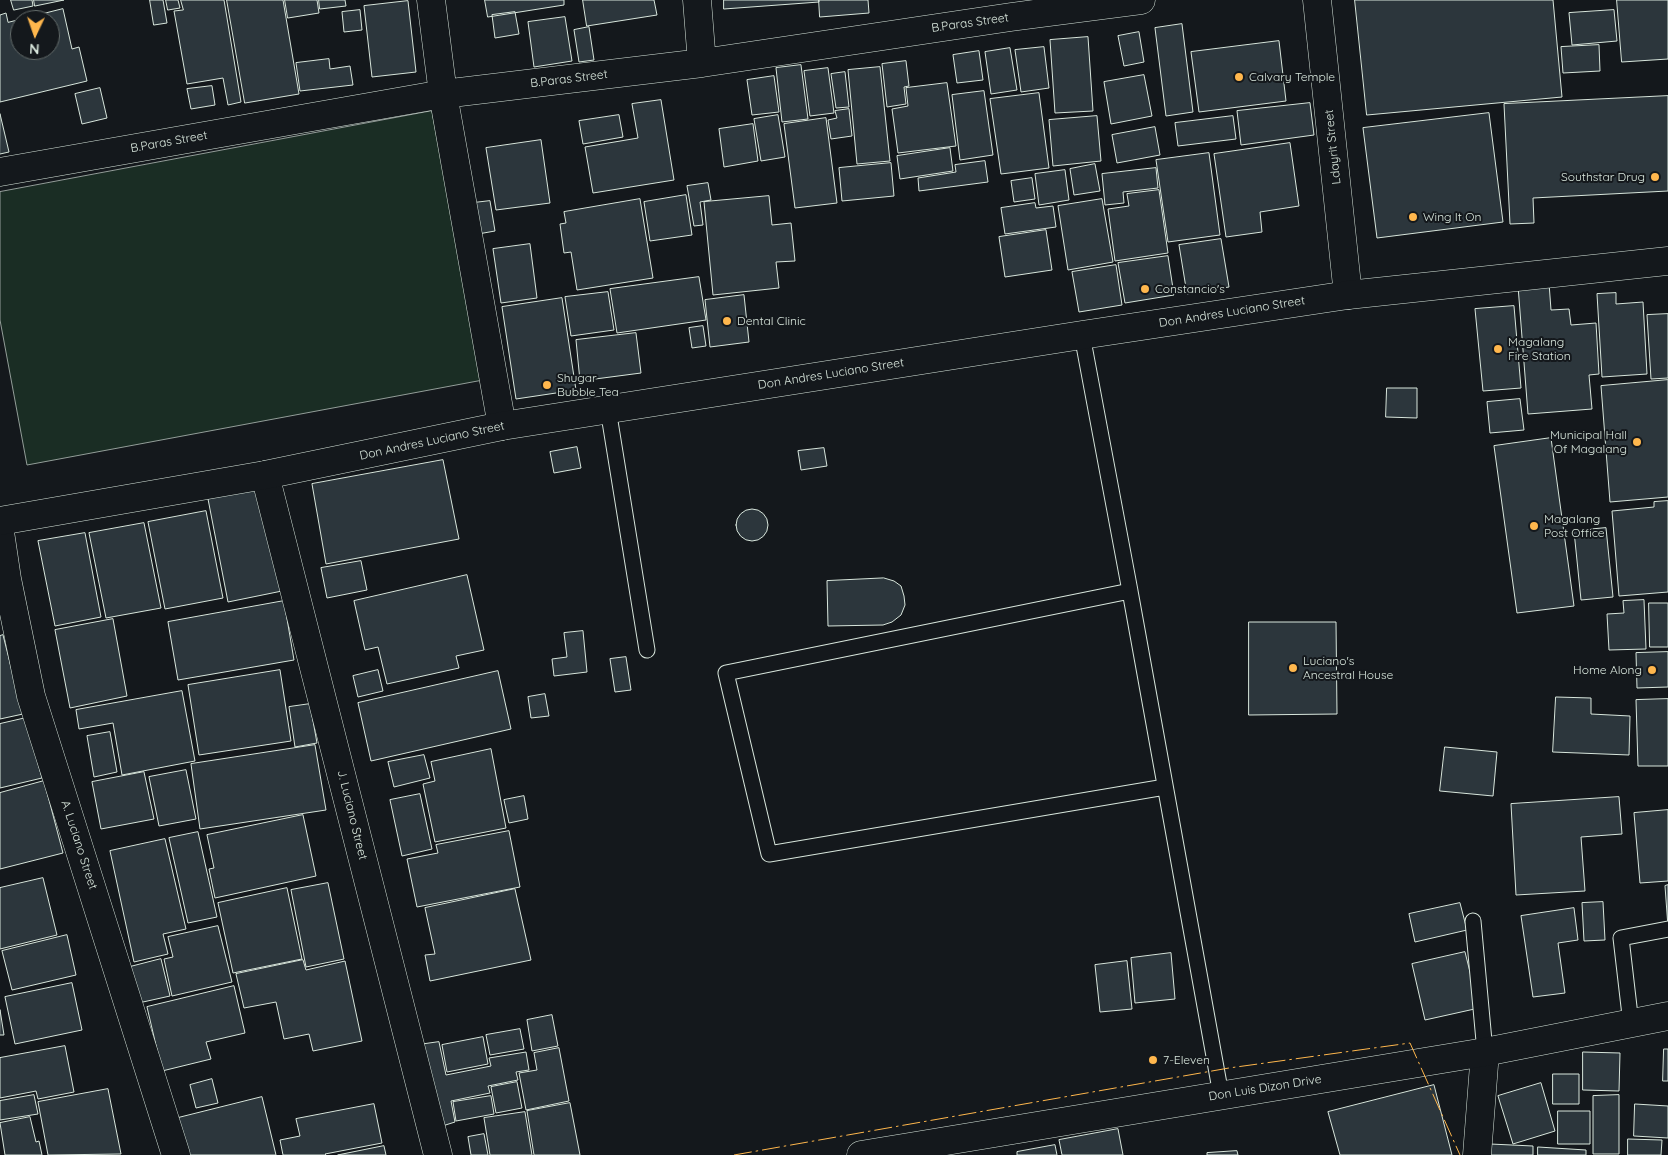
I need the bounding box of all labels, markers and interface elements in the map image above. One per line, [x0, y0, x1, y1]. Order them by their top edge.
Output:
north arrow [10, 10, 60, 60]
street label: B.Paras Street [930, 10, 1010, 36]
text: N [29, 40, 40, 58]
street label: B.Paras Street [530, 67, 608, 91]
place label: Calvary Temple [1249, 70, 1335, 84]
marker: Calvary Temple [1233, 71, 1245, 83]
street label: Ldayrit Street [1322, 109, 1344, 185]
street label: B.Paras Street [129, 128, 209, 156]
place label: Southstar Drug [1561, 170, 1645, 184]
marker: Southstar Drug [1649, 171, 1661, 183]
place label: Wing It On [1423, 210, 1481, 224]
marker: Wing It On [1407, 211, 1419, 223]
place label: Constancio's [1155, 282, 1225, 296]
marker: Constancio's [1139, 283, 1151, 295]
street label: Don Andres Luciano Street [1158, 293, 1306, 331]
place label: Dental Clinic [737, 314, 806, 328]
marker: Dental Clinic [721, 315, 733, 327]
place label: Magalang Fire Station [1508, 335, 1571, 363]
marker: Magalang Fire Station [1492, 343, 1504, 355]
street label: Don Andres Luciano Street [757, 355, 905, 393]
place label: Shugar Bubble Tea [557, 371, 619, 399]
marker: Shugar Bubble Tea [541, 379, 553, 391]
street label: Don Andres Luciano Street [358, 419, 506, 463]
place label: Municipal Hall Of Magalang [1550, 428, 1627, 456]
marker: Municipal Hall Of Magalang [1631, 436, 1643, 448]
place label: Magalang Post Office [1544, 512, 1605, 540]
marker: Magalang Post Office [1528, 520, 1540, 532]
place label: Luciano's Ancestral House [1303, 654, 1393, 682]
marker: Luciano's Ancestral House [1287, 662, 1299, 674]
place label: Home Along [1573, 663, 1642, 677]
marker: Home Along [1646, 664, 1658, 676]
street label: J. Luciano Street [334, 769, 370, 861]
street label: A. Luciano Street [58, 799, 100, 891]
place label: 7-Eleven [1163, 1053, 1210, 1067]
marker: 7-Eleven [1147, 1054, 1159, 1066]
street label: Don Luis Dizon Drive [1208, 1072, 1322, 1104]

